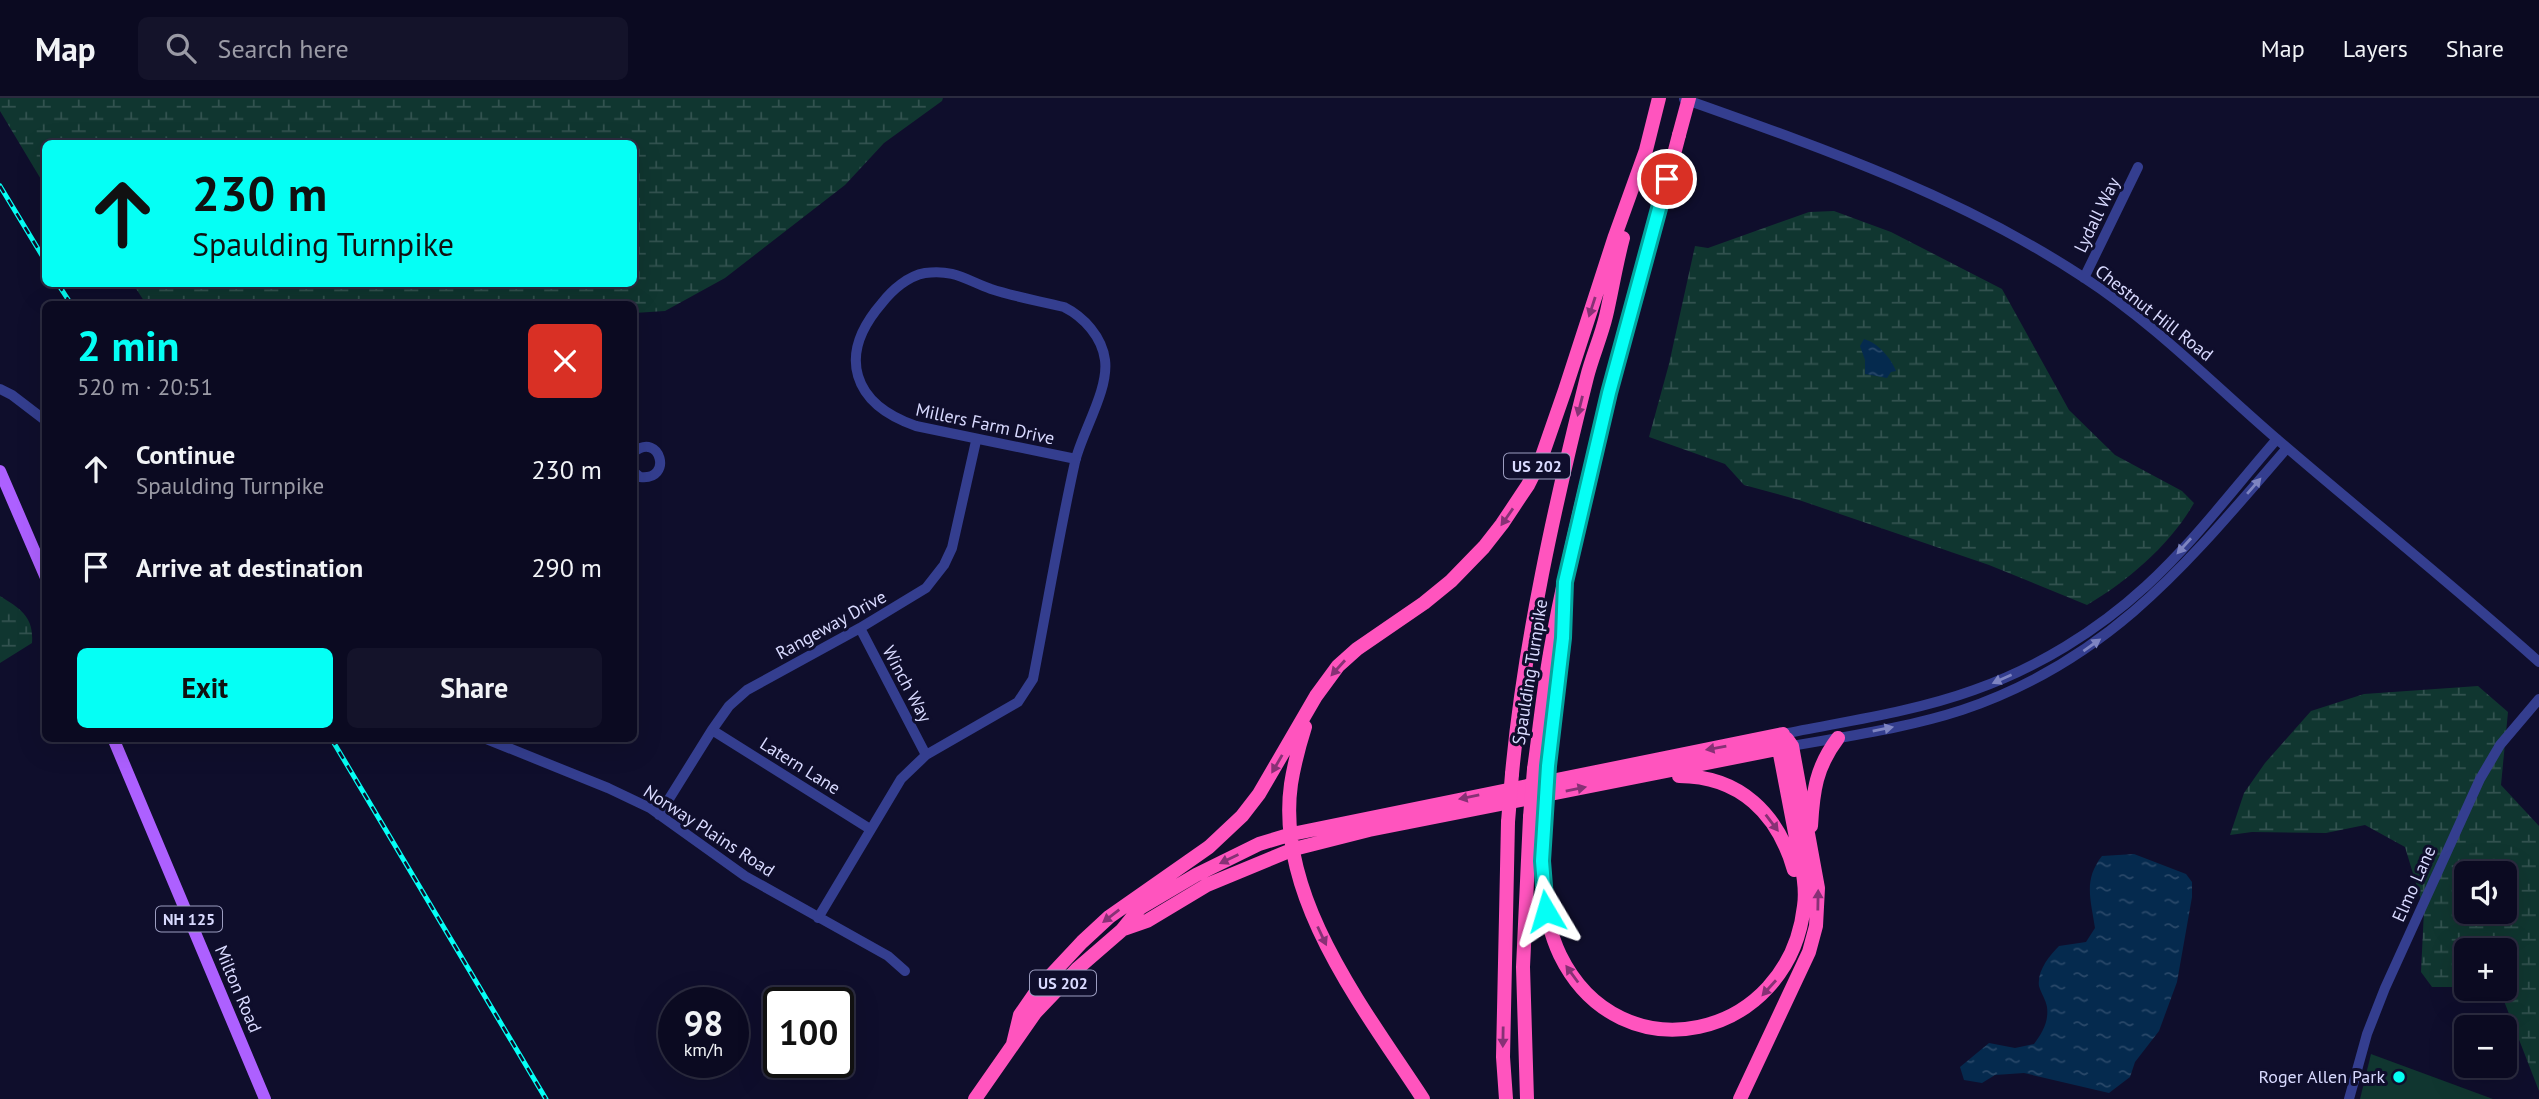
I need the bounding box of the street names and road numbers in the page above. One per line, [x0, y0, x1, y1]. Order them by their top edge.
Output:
street label: Lydall Way [2068, 173, 2125, 256]
street label: Chestnut Hill Road [2091, 259, 2218, 366]
street label: Millers Farm Drive [914, 398, 1057, 449]
road number: US 202 [1504, 454, 1570, 478]
street label: Rangeway Drive [771, 585, 890, 664]
street label: Spaulding Turnpike [1507, 597, 1552, 746]
street label: Winch Way [878, 642, 937, 727]
street label: Latern Lane [756, 732, 845, 799]
street label: Norway Plains Road [639, 780, 779, 882]
street label: Elmo Lane [2387, 842, 2440, 925]
road number: NH 125 [156, 906, 222, 932]
street label: Milton Road [210, 942, 267, 1036]
road number: US 202 [1030, 970, 1096, 996]

